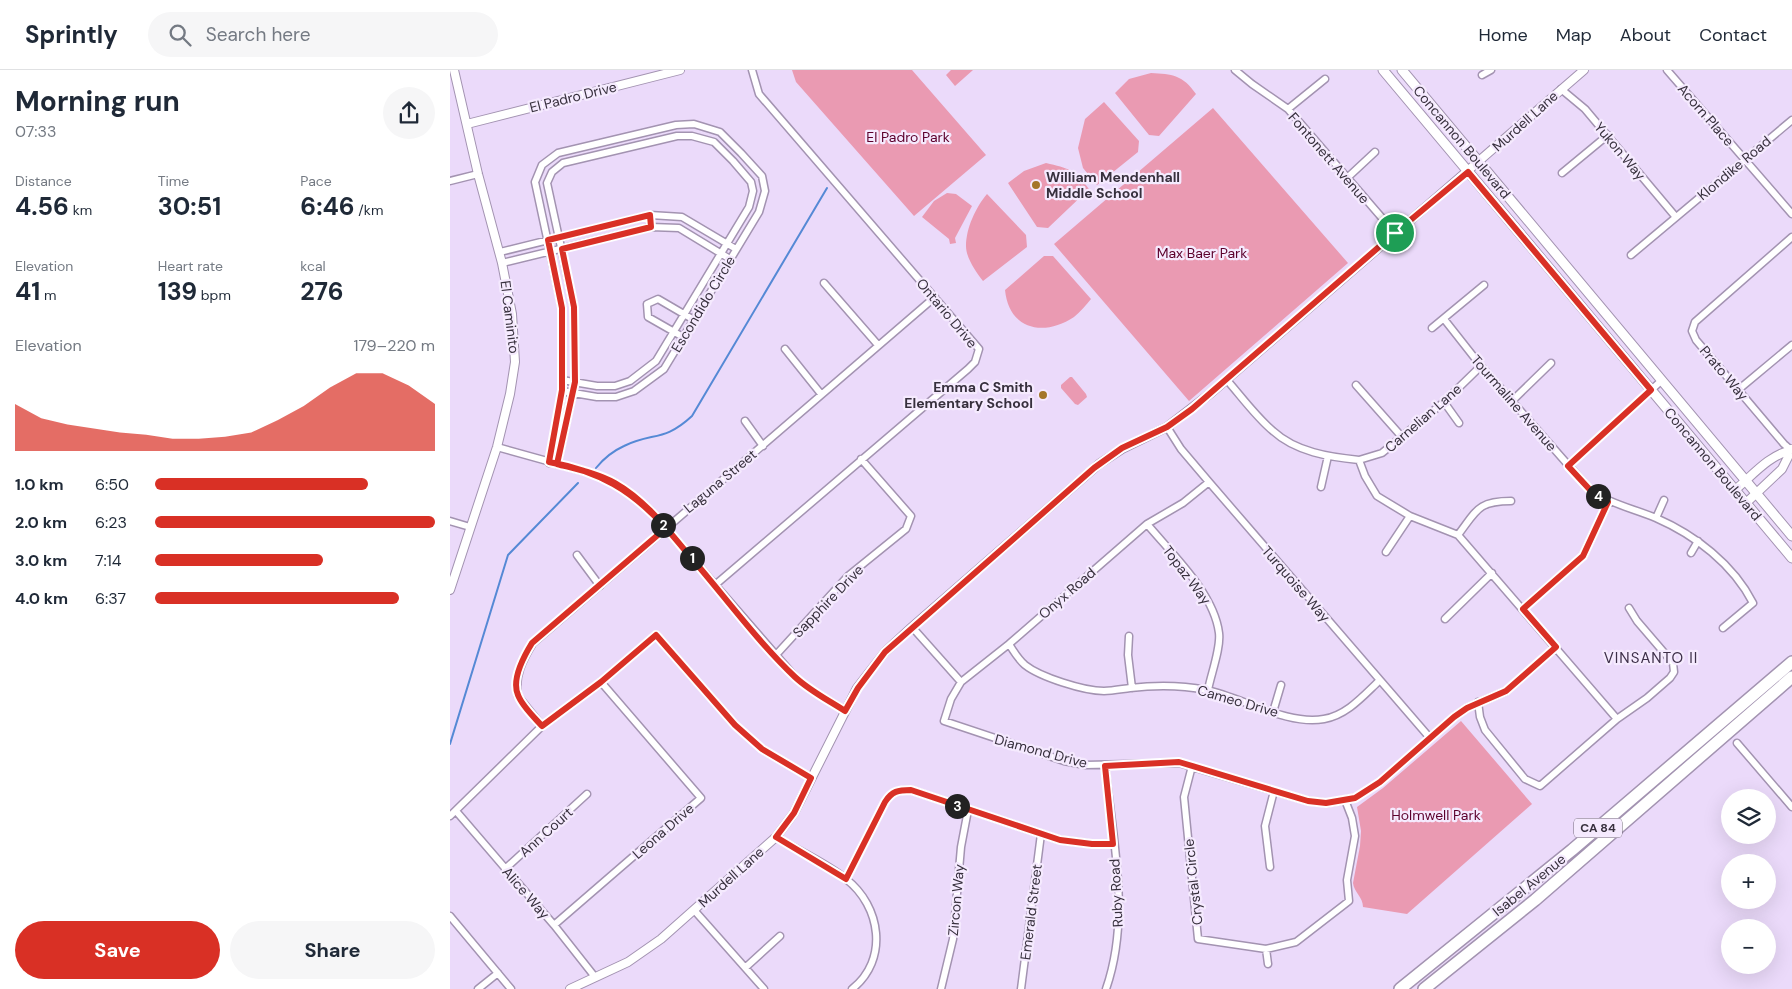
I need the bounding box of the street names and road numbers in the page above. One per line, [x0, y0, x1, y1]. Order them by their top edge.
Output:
street label: El Padro Drive [528, 77, 618, 117]
street label: Acorn Place [1674, 80, 1738, 150]
street label: Concannon Boulevard [1409, 82, 1515, 202]
street label: Murdell Lane [1488, 87, 1562, 155]
street label: Fontonett Avenue [1284, 109, 1374, 207]
street label: Yukon Way [1590, 118, 1650, 184]
street label: Klondike Road [1694, 132, 1774, 204]
street label: Escondido Circle [667, 252, 739, 356]
street label: Ontario Drive [913, 274, 981, 352]
street label: El Caminito [497, 280, 523, 354]
street label: Prato Way [1696, 342, 1752, 404]
street label: Tourmaline Avenue [1467, 351, 1561, 455]
street label: Carnelian Lane [1381, 380, 1465, 456]
street label: Concannon Boulevard [1660, 404, 1766, 524]
street label: Laguna Street [680, 445, 760, 517]
street label: Topaz Way [1159, 542, 1215, 608]
street label: Turquoise Way [1258, 542, 1334, 626]
street label: Sapphire Drive [789, 561, 867, 641]
street label: Onyx Road [1035, 563, 1099, 623]
street label: Cameo Drive [1195, 681, 1281, 721]
street label: Diamond Drive [993, 730, 1089, 772]
street label: Leona Drive [628, 799, 698, 863]
street label: Ann Court [515, 803, 577, 861]
road number: CA 84 [1574, 818, 1622, 838]
street label: Crystal Circle [1180, 838, 1206, 926]
street label: Murdell Lane [694, 843, 768, 911]
street label: Isabel Avenue [1489, 850, 1569, 920]
street label: Ruby Road [1105, 858, 1127, 928]
street label: Alice Way [498, 863, 554, 923]
street label: Zircon Way [944, 863, 968, 937]
street label: Emerald Street [1016, 863, 1046, 961]

